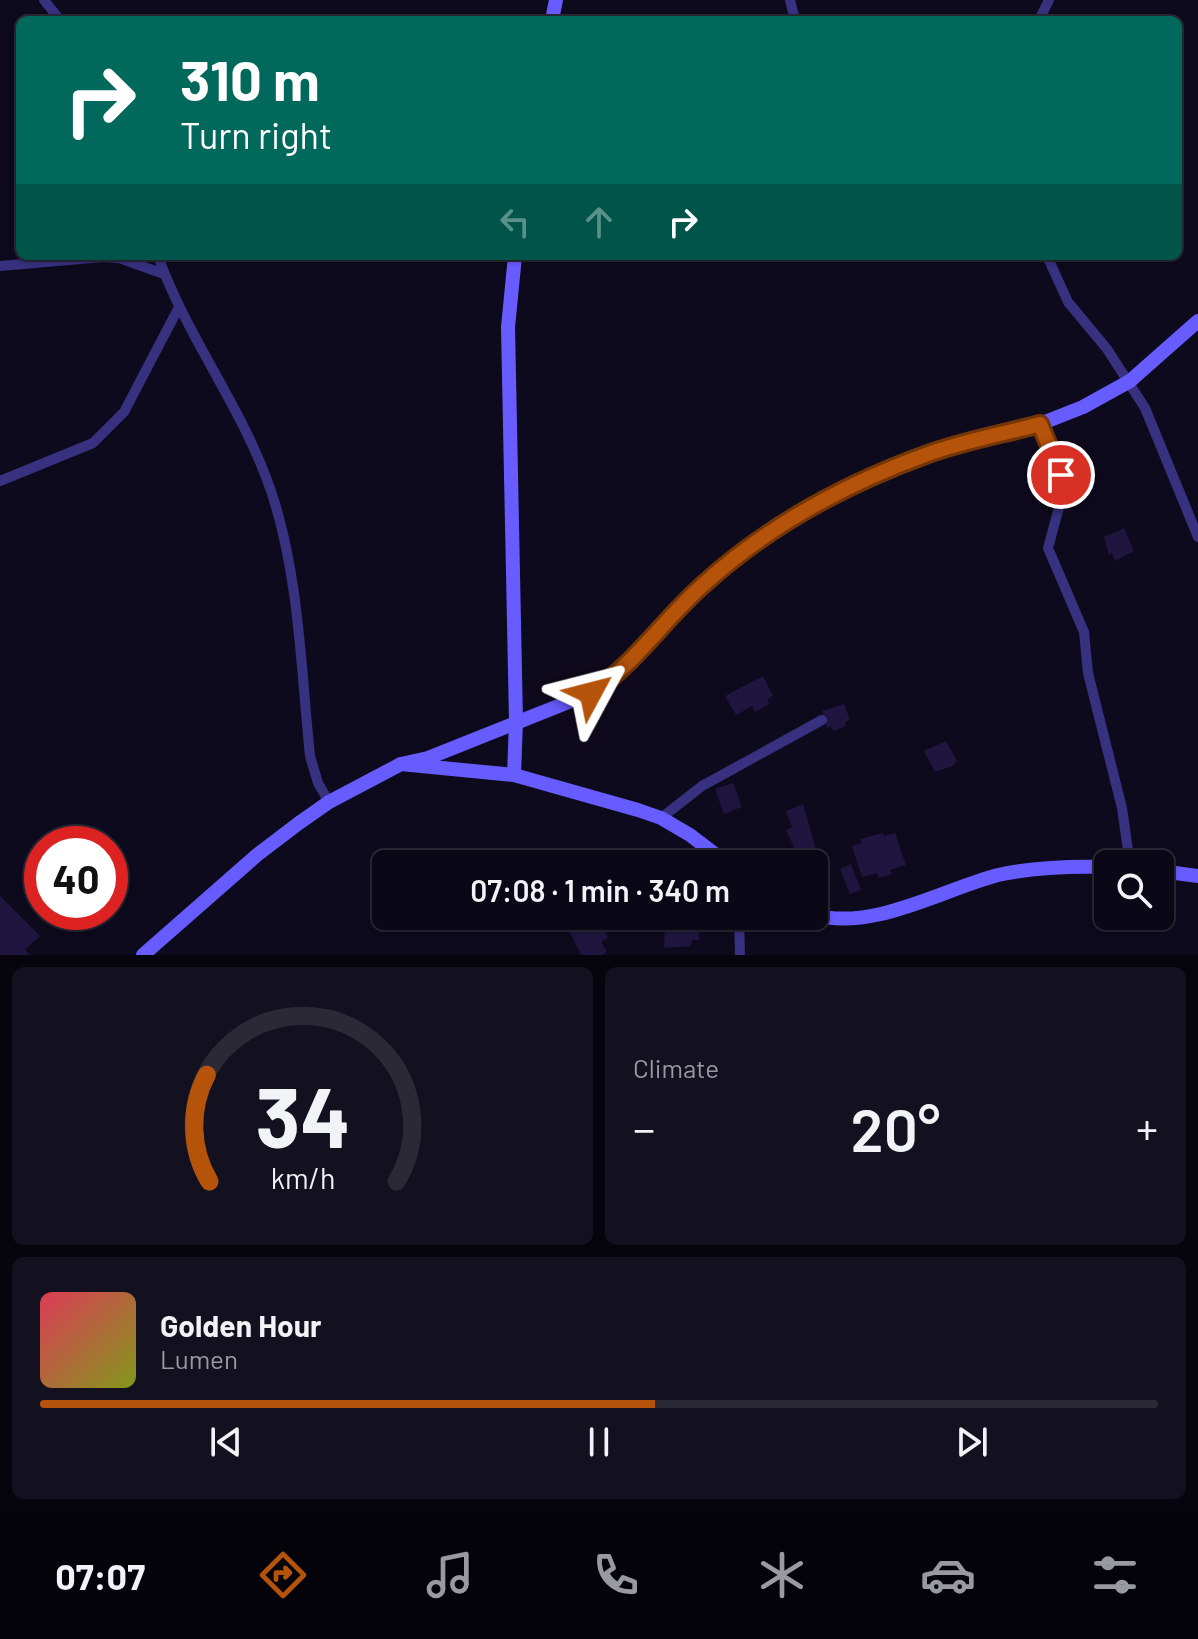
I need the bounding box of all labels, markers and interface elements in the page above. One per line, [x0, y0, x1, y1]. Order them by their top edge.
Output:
text: 310 m [180, 45, 320, 112]
icon: right [48, 48, 152, 152]
text: Turn right [180, 113, 332, 156]
icon: left [493, 200, 537, 244]
icon: ahead [577, 200, 621, 244]
icon: right [661, 200, 705, 244]
pin [1027, 441, 1095, 509]
icon: arrive [1039, 453, 1083, 497]
position arrow [549, 651, 633, 735]
speed limit sign: 40 [24, 826, 128, 930]
map controls [1094, 850, 1174, 930]
button: search [1094, 850, 1174, 930]
text: 07:08 · 1 min · 340 m [470, 872, 730, 908]
text: Climate [633, 1052, 719, 1083]
text: 34 [255, 1065, 350, 1165]
text: 20° [851, 1092, 940, 1164]
text: − [633, 1101, 655, 1154]
text: + [1136, 1101, 1158, 1154]
text: km/h [270, 1160, 335, 1195]
text: Golden Hour [160, 1307, 322, 1343]
text: Lumen [160, 1343, 238, 1374]
icon: previous [204, 1420, 248, 1464]
icon: pause [577, 1420, 621, 1464]
icon: next [950, 1420, 994, 1464]
icon: directions [255, 1547, 311, 1603]
icon: music [422, 1547, 478, 1603]
icon: phone [588, 1547, 644, 1603]
icon: climate [754, 1547, 810, 1603]
icon: car [920, 1547, 976, 1603]
icon: filters [1087, 1547, 1143, 1603]
text: 07:07 [55, 1554, 145, 1597]

